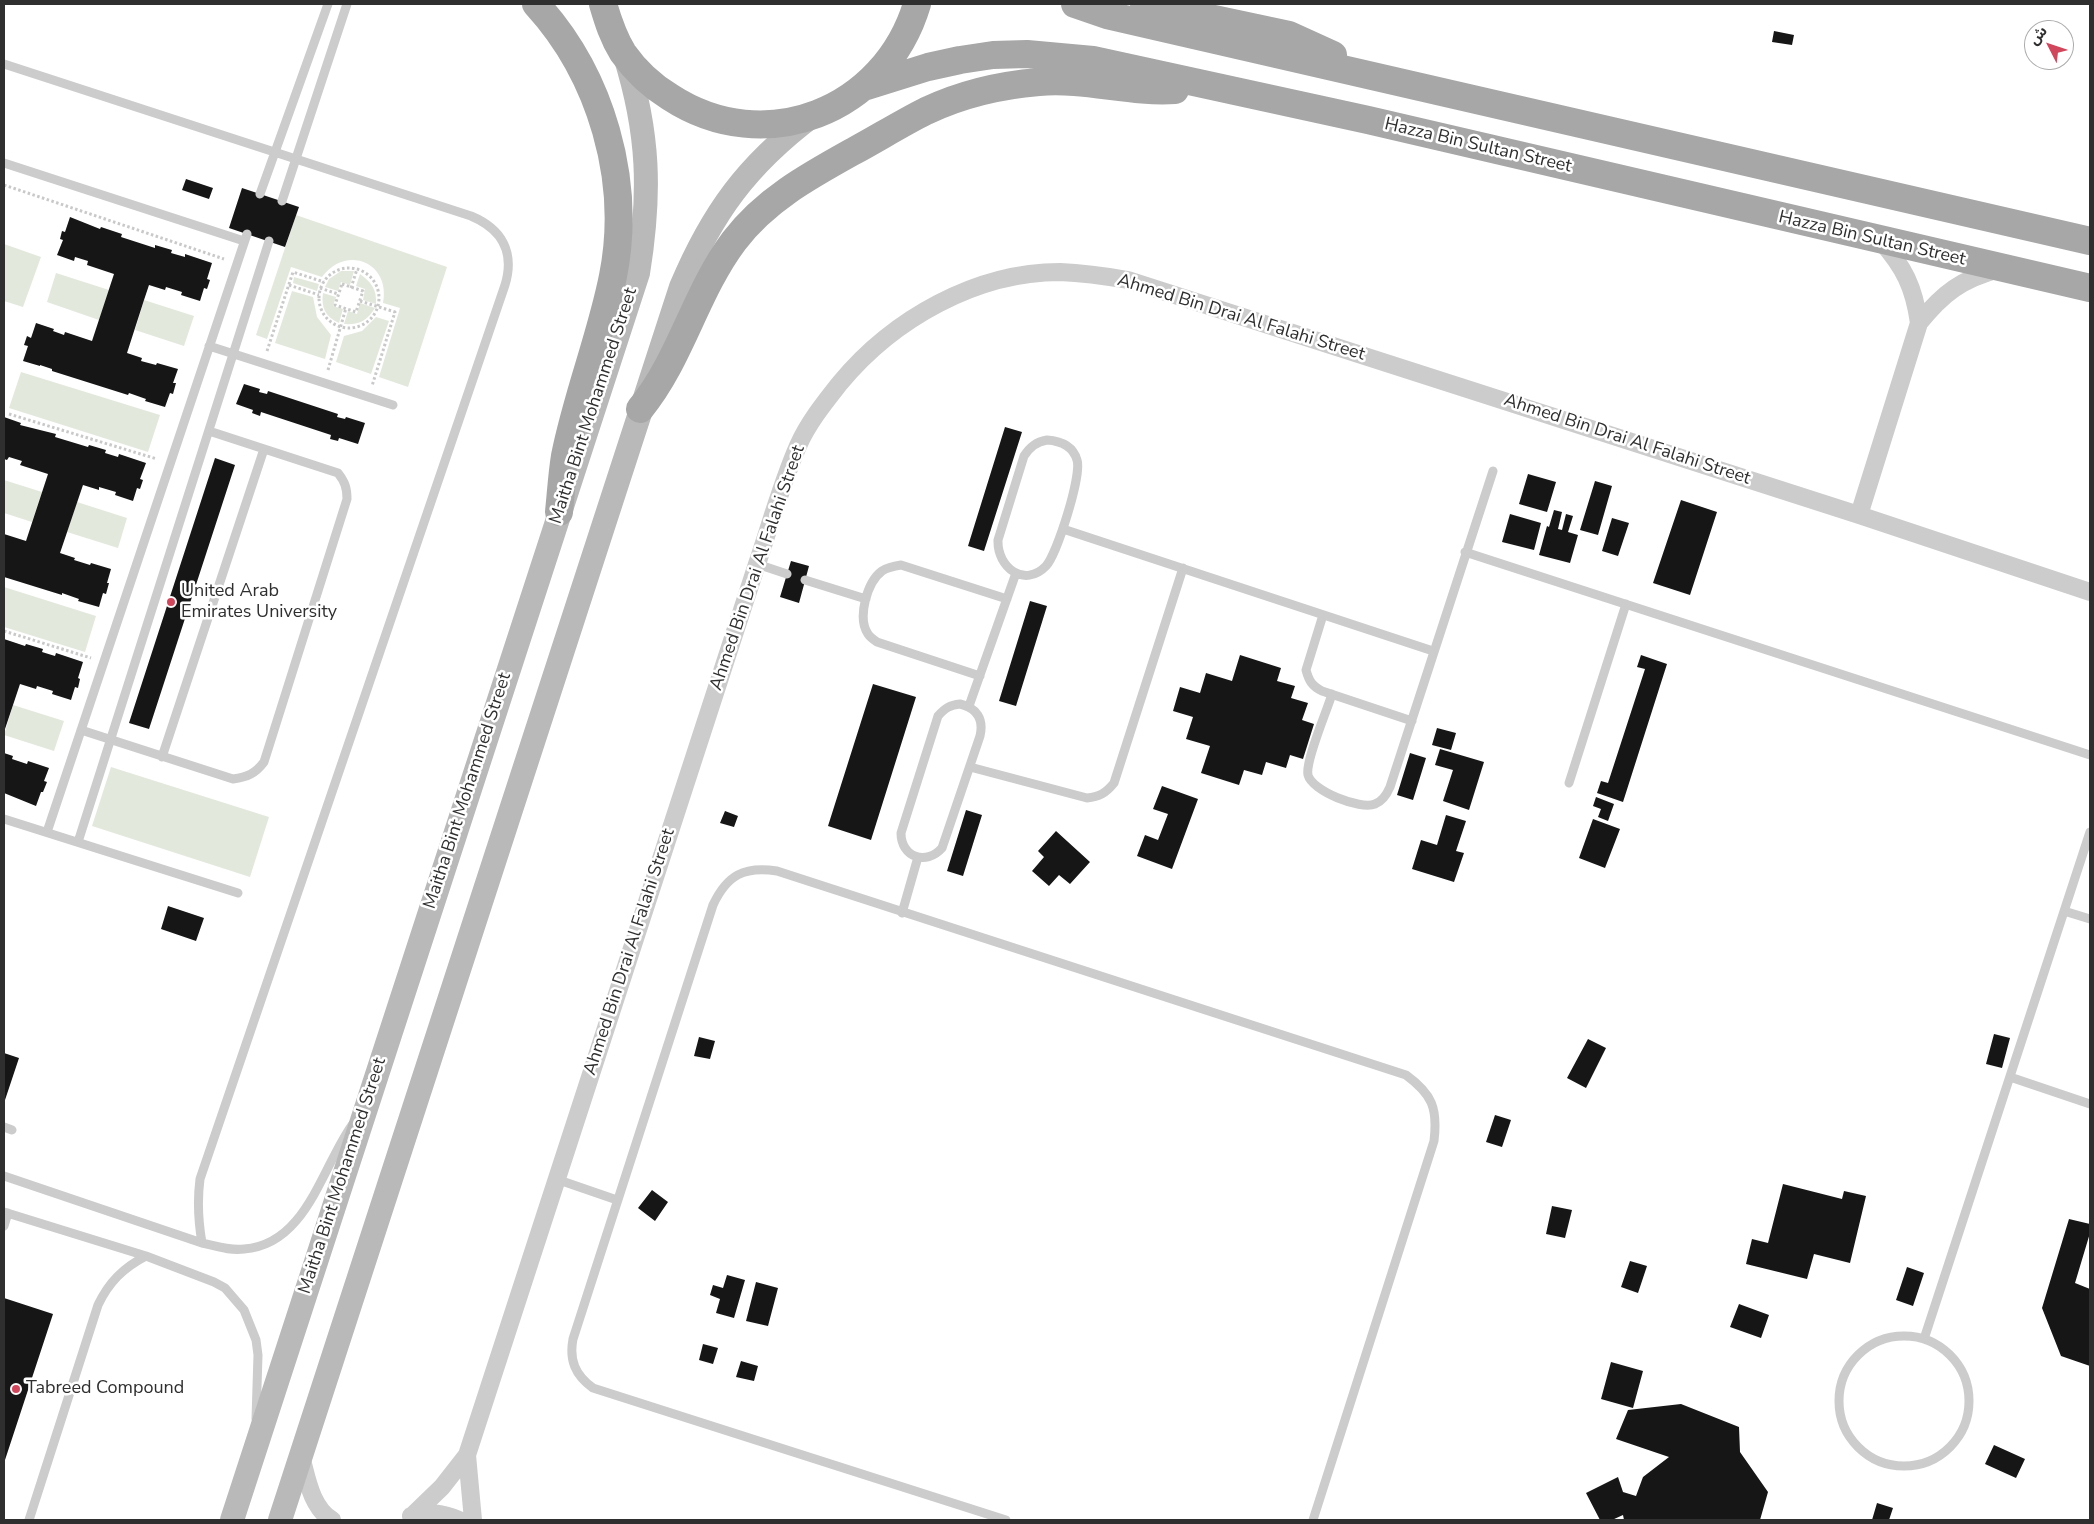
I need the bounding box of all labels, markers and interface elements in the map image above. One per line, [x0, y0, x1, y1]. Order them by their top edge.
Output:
north arrow [2024, 20, 2074, 70]
text: ش [2025, 22, 2052, 49]
street label: Hazza Bin Sultan Street [1382, 114, 1574, 178]
street label: Hazza Bin Sultan Street [1776, 207, 1968, 271]
street label: Ahmed Bin Drai Al Falahi Street [1115, 270, 1367, 366]
street label: Maitha Bint Mohammed Street [546, 285, 642, 527]
street label: Ahmed Bin Drai Al Falahi Street [1501, 390, 1753, 490]
street label: Ahmed Bin Drai Al Falahi Street [706, 443, 810, 693]
place label: United Arab Emirates University [181, 581, 337, 624]
marker: United Arab Emirates University [165, 596, 177, 608]
street label: Maitha Bint Mohammed Street [420, 670, 516, 912]
street label: Ahmed Bin Drai Al Falahi Street [580, 826, 680, 1078]
street label: Maitha Bint Mohammed Street [295, 1055, 391, 1297]
place label: Tabreed Compound [26, 1378, 184, 1400]
marker: Tabreed Compound [10, 1383, 22, 1395]

